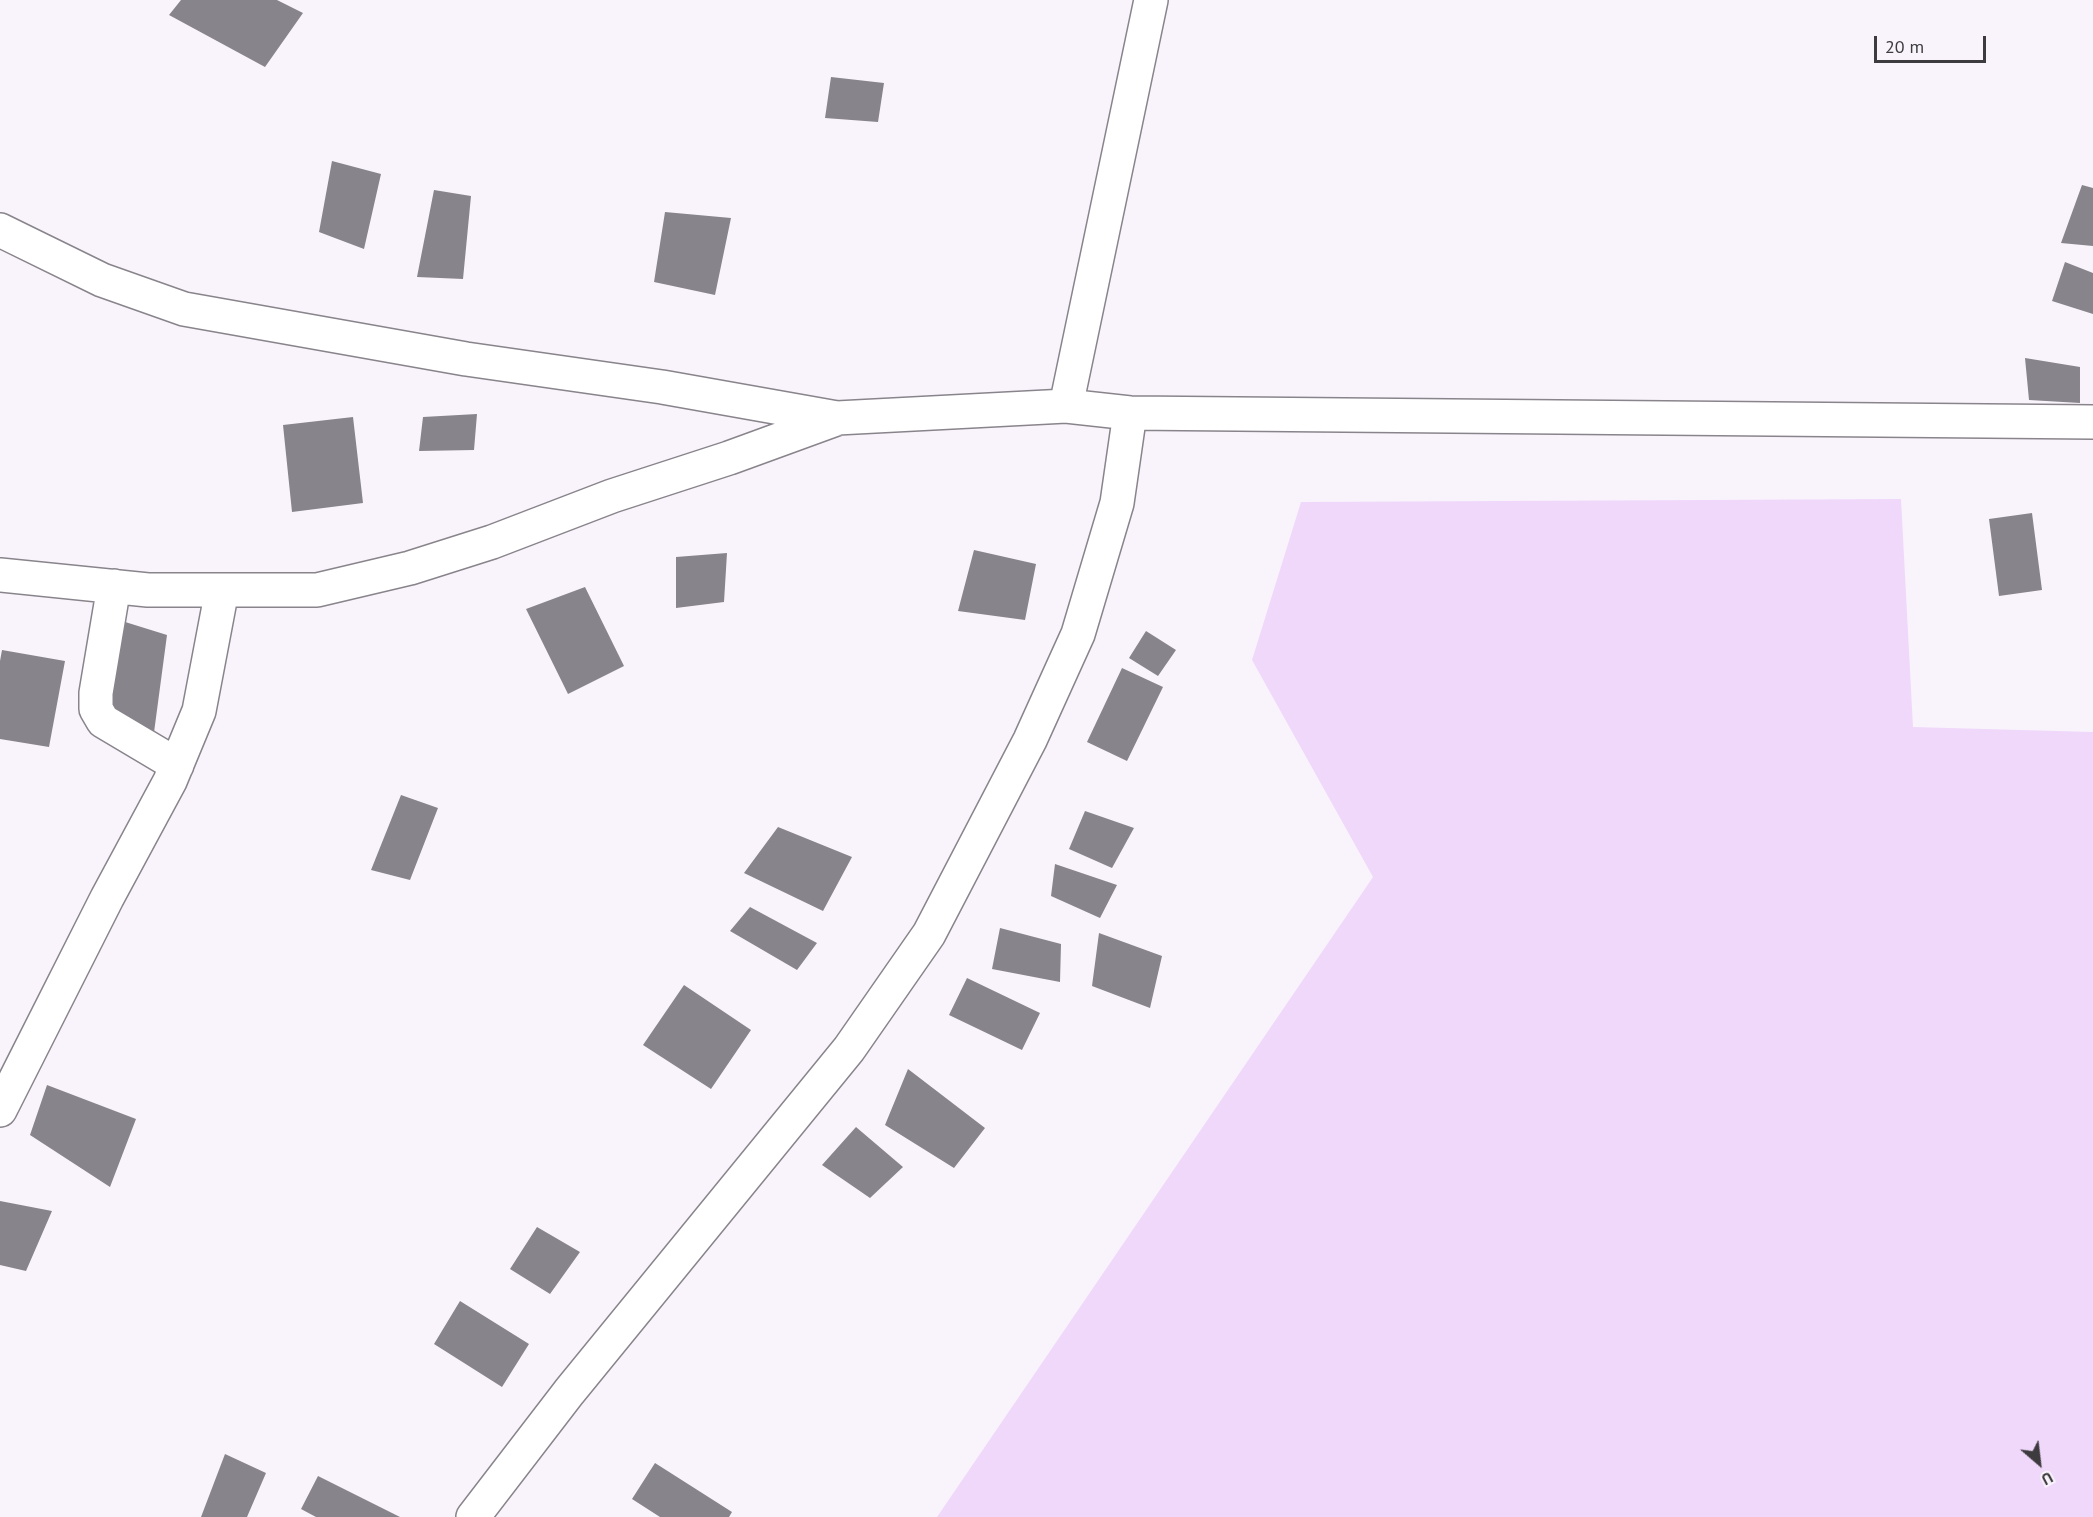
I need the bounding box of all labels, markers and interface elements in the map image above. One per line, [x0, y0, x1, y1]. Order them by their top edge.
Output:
scale bar [1877, 24, 1990, 62]
text: 20 m [1885, 35, 1924, 58]
north arrow [2009, 1433, 2069, 1493]
text: U [2038, 1468, 2057, 1490]

